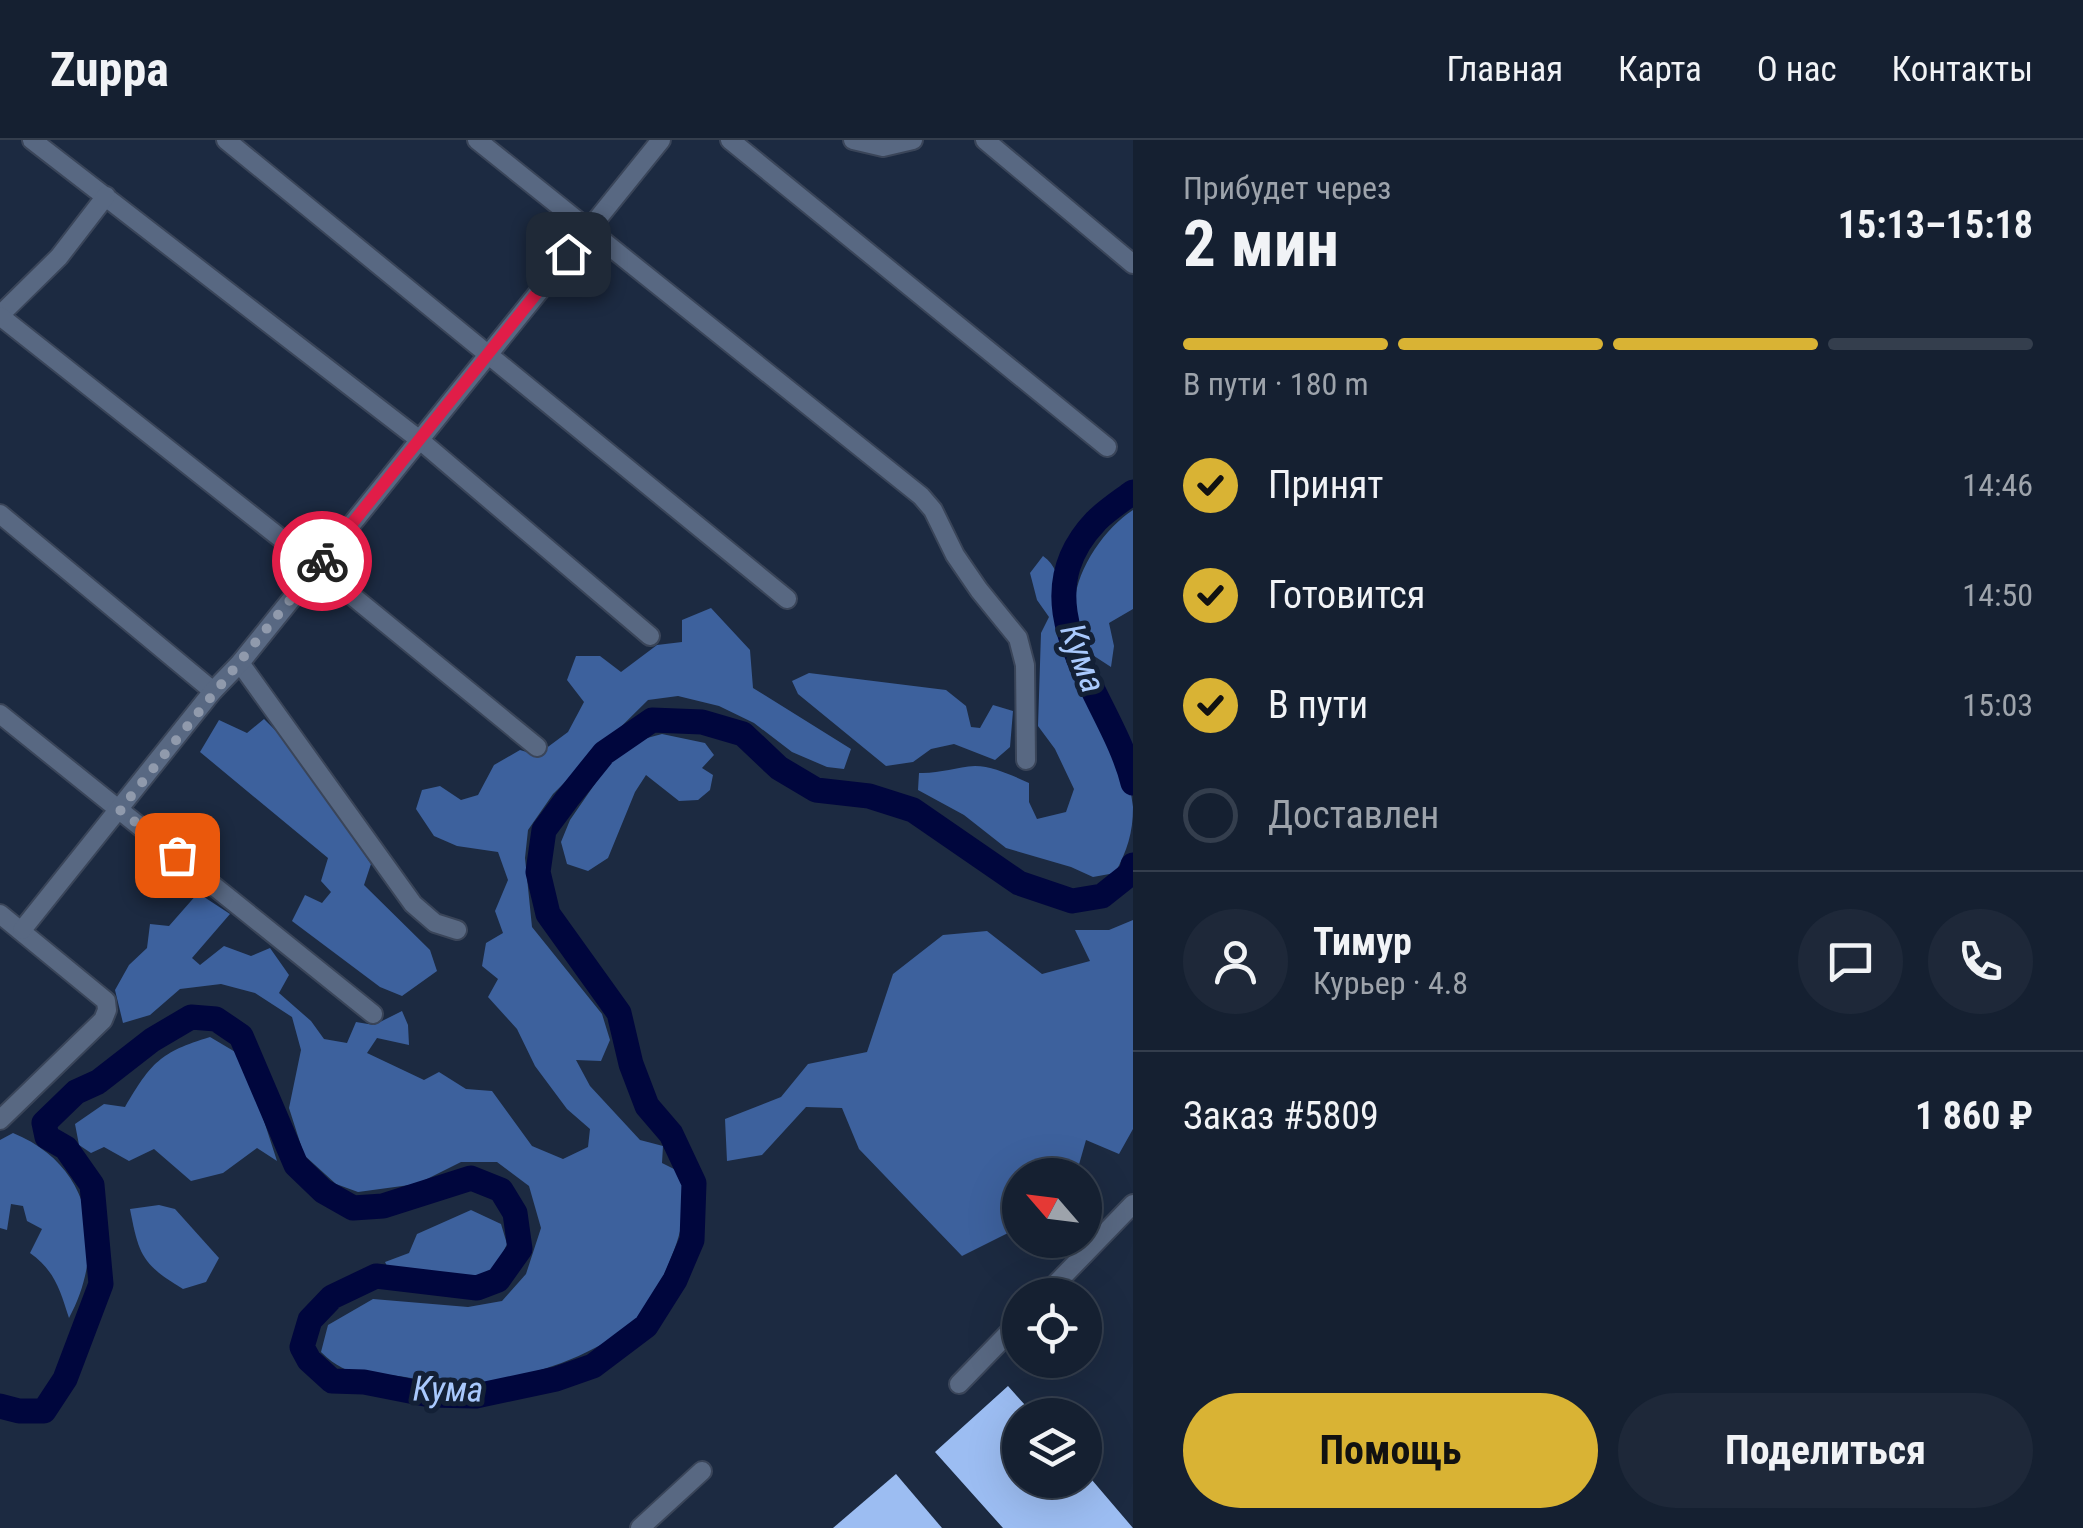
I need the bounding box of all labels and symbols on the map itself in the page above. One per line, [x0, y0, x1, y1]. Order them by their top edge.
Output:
pin [526, 212, 611, 297]
courier [272, 511, 372, 611]
water label: Кума [1051, 618, 1114, 698]
pin [135, 813, 220, 898]
north arrow [1002, 1158, 1102, 1258]
water label: Кума [412, 1368, 484, 1411]

